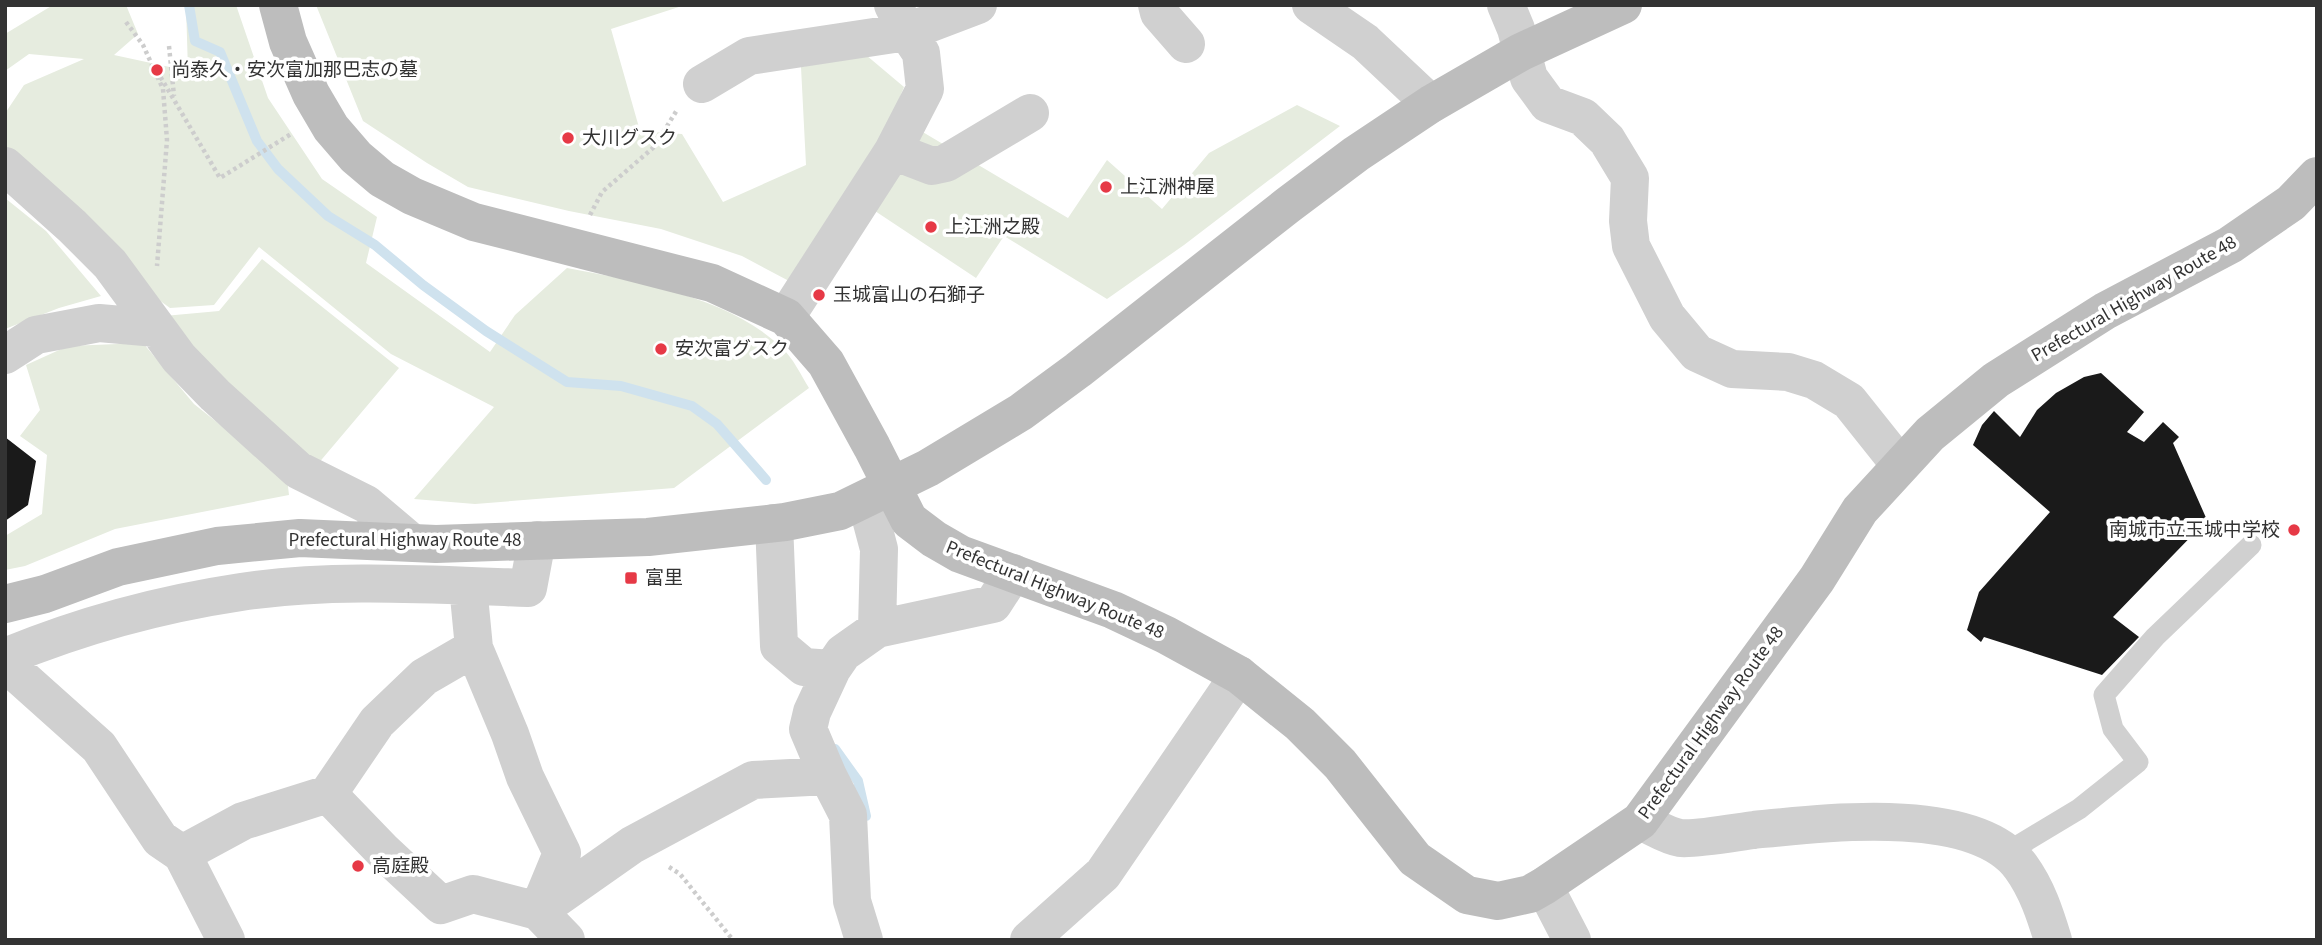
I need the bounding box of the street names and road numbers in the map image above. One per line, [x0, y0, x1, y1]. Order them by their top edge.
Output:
street label: Prefectural Highway Route 48 [2026, 229, 2242, 369]
street label: Prefectural Highway Route 48 [288, 527, 522, 554]
street label: Prefectural Highway Route 48 [942, 534, 1168, 646]
street label: Prefectural Highway Route 48 [1632, 621, 1790, 825]

